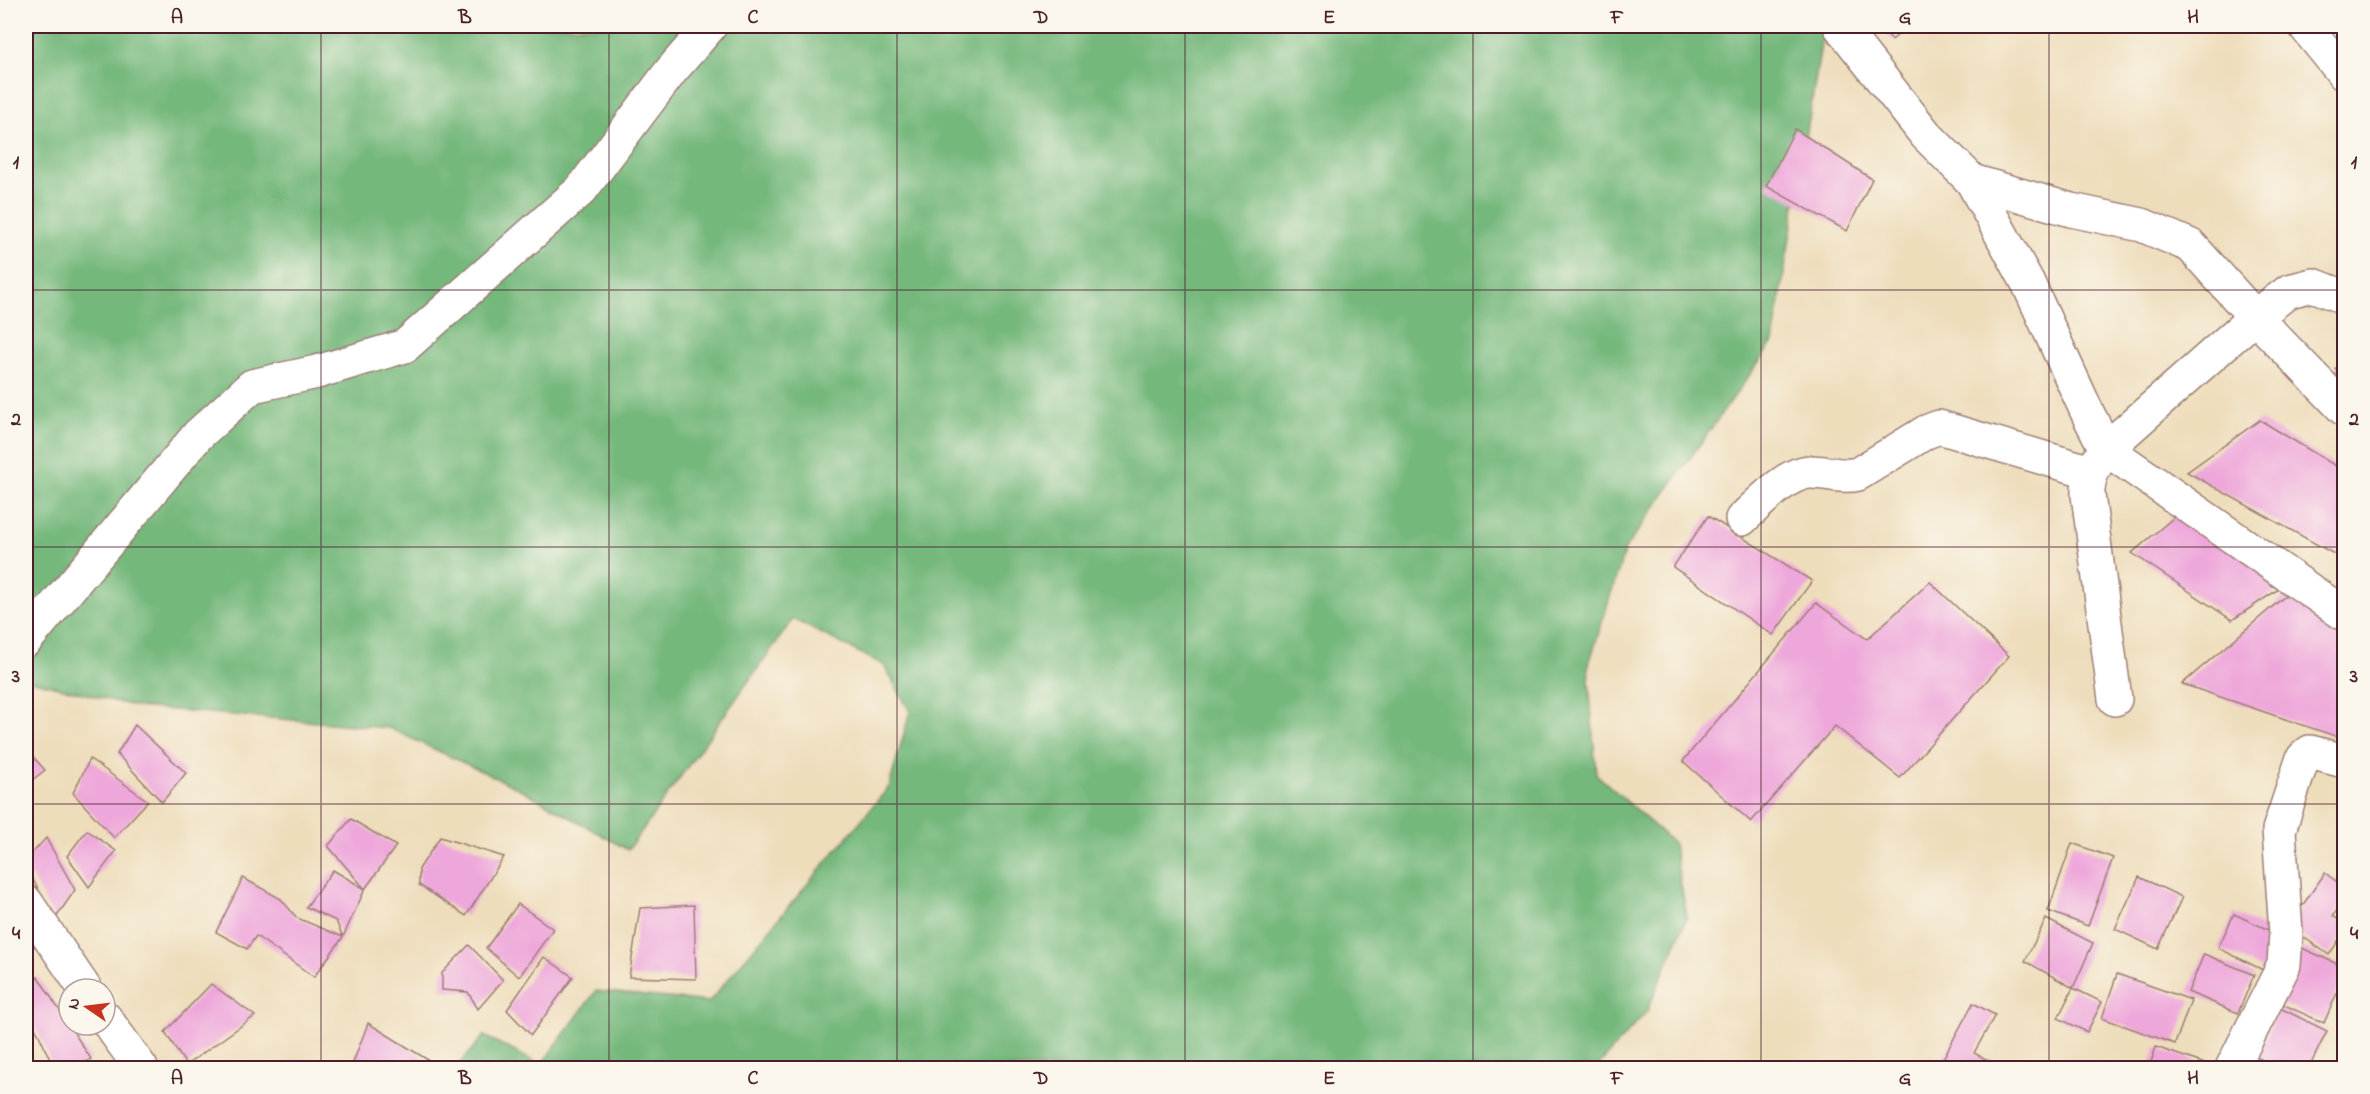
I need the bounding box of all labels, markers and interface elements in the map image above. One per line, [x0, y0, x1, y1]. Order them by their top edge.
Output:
text: A [171, 4, 183, 33]
text: B [457, 4, 472, 33]
text: C [748, 4, 759, 33]
text: D [1033, 4, 1048, 33]
text: E [1323, 4, 1335, 33]
text: F [1610, 4, 1624, 33]
text: G [1899, 4, 1912, 33]
text: H [2187, 4, 2199, 33]
text: 1 [13, 149, 20, 178]
text: 1 [2351, 149, 2358, 178]
text: 2 [10, 406, 21, 435]
text: 2 [2348, 406, 2359, 435]
text: 3 [11, 663, 20, 692]
text: 3 [2349, 663, 2358, 692]
text: 4 [12, 920, 21, 949]
text: 4 [2350, 920, 2359, 949]
north arrow [57, 977, 117, 1037]
text: N [61, 996, 87, 1012]
text: A [171, 1065, 183, 1094]
text: B [457, 1065, 472, 1094]
text: C [748, 1065, 759, 1094]
text: D [1033, 1065, 1048, 1094]
text: E [1323, 1065, 1335, 1094]
text: F [1610, 1065, 1624, 1094]
text: G [1899, 1065, 1912, 1094]
text: H [2187, 1065, 2199, 1094]

